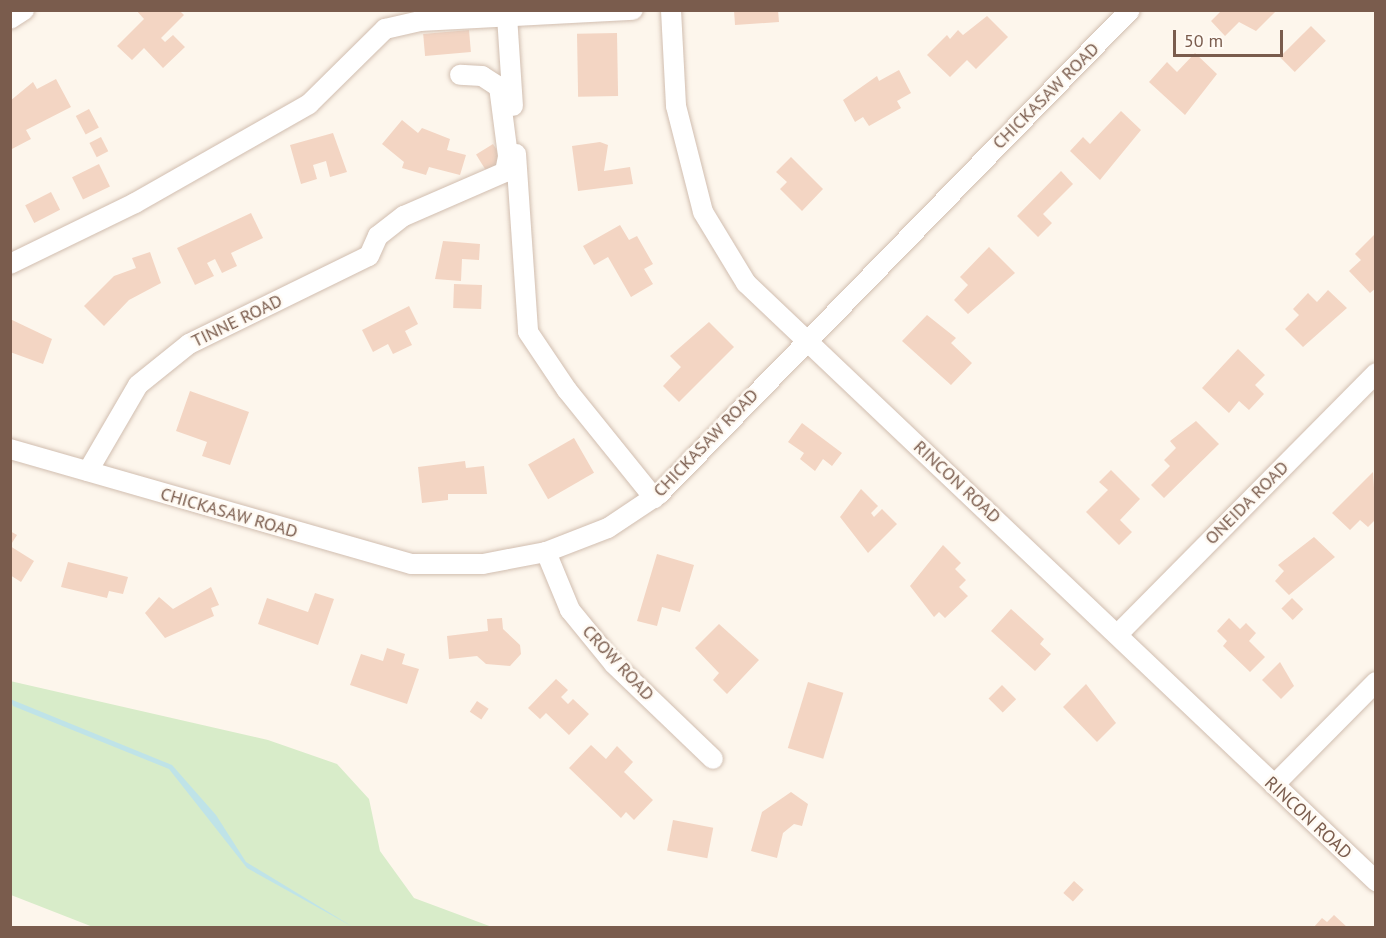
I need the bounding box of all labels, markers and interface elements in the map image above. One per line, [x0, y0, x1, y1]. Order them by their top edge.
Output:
scale bar [1176, 18, 1286, 56]
text: 50 m [1184, 29, 1223, 52]
street label: CHICKASAW ROAD [988, 38, 1104, 154]
street label: TINNE ROAD [188, 290, 286, 352]
street label: CHICKASAW ROAD [649, 384, 763, 502]
street label: RINCON ROAD [909, 436, 1005, 528]
street label: ONEIDA ROAD [1200, 456, 1294, 550]
street label: CHICKASAW ROAD [158, 483, 300, 543]
street label: CROW ROAD [577, 621, 659, 705]
street label: RINCON ROAD [1260, 772, 1356, 864]

